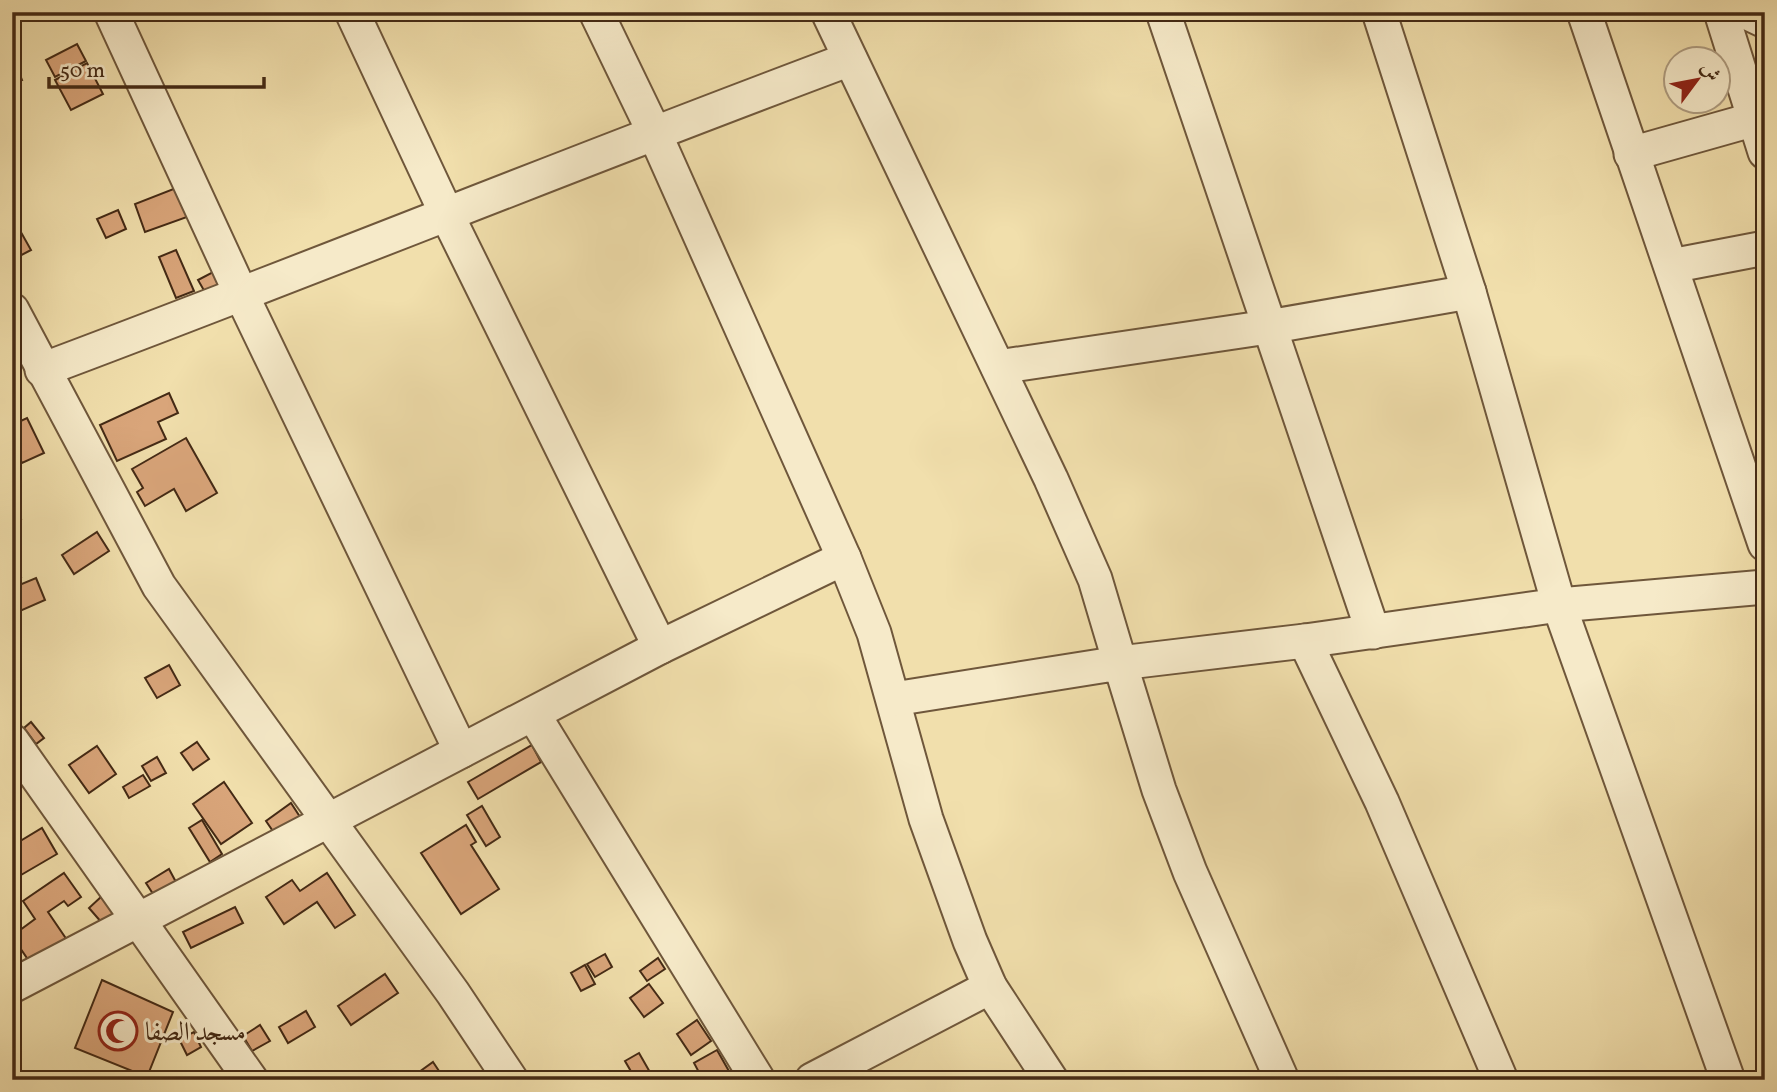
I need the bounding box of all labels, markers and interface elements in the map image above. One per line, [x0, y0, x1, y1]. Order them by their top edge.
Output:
scale bar [49, 46, 264, 90]
north arrow [1662, 46, 1732, 116]
text: 50 m [60, 57, 105, 86]
text: ش [1694, 57, 1726, 87]
mosque icon: مسجد الصفا [97, 1010, 139, 1052]
place label: مسجد الصفا [145, 1015, 246, 1051]

